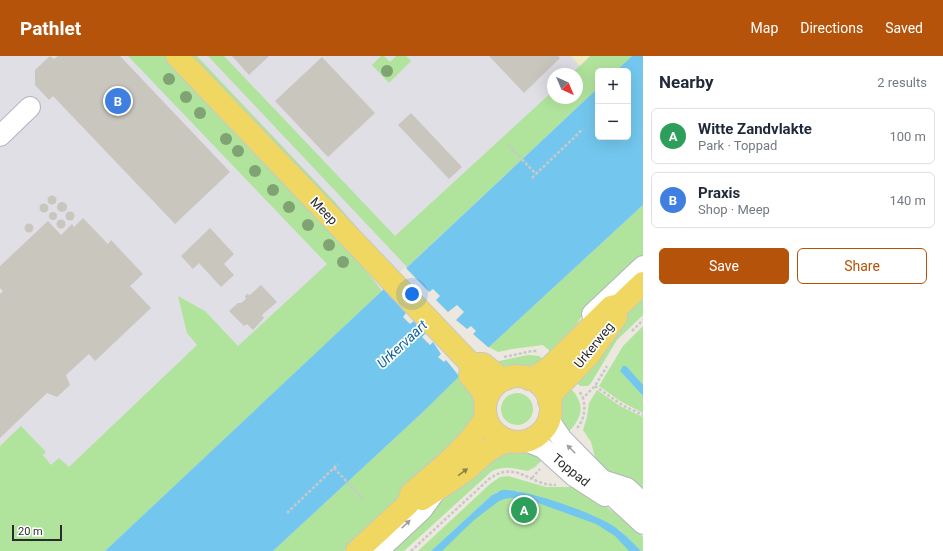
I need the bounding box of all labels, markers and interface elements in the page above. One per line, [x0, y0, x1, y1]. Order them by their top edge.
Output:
text: Pathlet [20, 17, 81, 40]
text: Map [751, 20, 778, 36]
text: Directions [800, 20, 863, 36]
text: Saved [885, 20, 923, 36]
north arrow [547, 68, 583, 104]
map controls [595, 68, 631, 140]
button: + [595, 68, 631, 104]
text: Nearby [659, 72, 714, 92]
text: 2 results [877, 75, 927, 90]
pin: B [105, 86, 131, 116]
button: − [595, 104, 631, 140]
text: Witte Zandvlakte [698, 120, 812, 138]
text: A [669, 129, 677, 144]
text: 100 m [889, 129, 926, 144]
text: Park · Toppad [698, 138, 777, 153]
text: Praxis [698, 184, 740, 202]
text: B [669, 193, 677, 208]
text: 140 m [889, 193, 926, 208]
street label: Meep [307, 194, 341, 228]
text: Shop · Meep [698, 202, 770, 217]
button: Save [659, 248, 789, 284]
button: Share [797, 248, 927, 284]
your location [402, 284, 422, 304]
water label: Urkervaart [374, 316, 431, 371]
street label: Urkerweg [571, 319, 617, 371]
one-way arrow [566, 444, 576, 454]
street label: Toppad [549, 450, 593, 490]
one-way arrow [457, 468, 468, 476]
pin: A [511, 495, 537, 525]
one-way arrow [401, 520, 411, 529]
scale bar [12, 523, 62, 542]
text: 20 m [18, 525, 43, 538]

